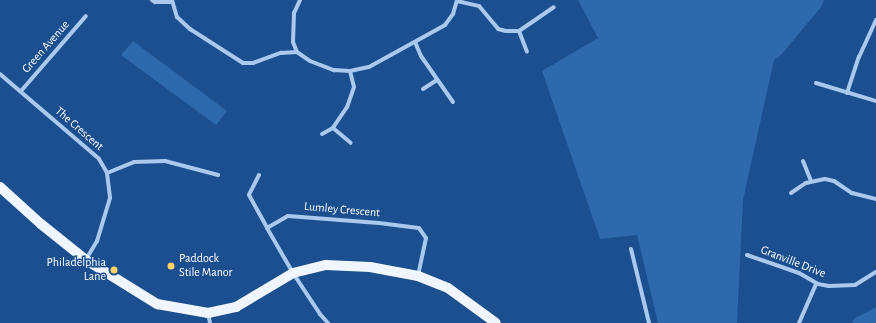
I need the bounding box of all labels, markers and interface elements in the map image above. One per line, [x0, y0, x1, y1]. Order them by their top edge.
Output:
street label: Green Avenue [19, 18, 73, 76]
street label: The Crescent [52, 104, 106, 154]
street label: Lumley Crescent [303, 200, 381, 220]
street label: Granville Drive [758, 243, 828, 281]
place label: Paddock Stile Manor [179, 252, 232, 280]
place label: Philadelphia Lane [47, 256, 106, 284]
marker: Paddock Stile Manor [166, 261, 176, 271]
marker: Philadelphia Lane [109, 265, 119, 275]

